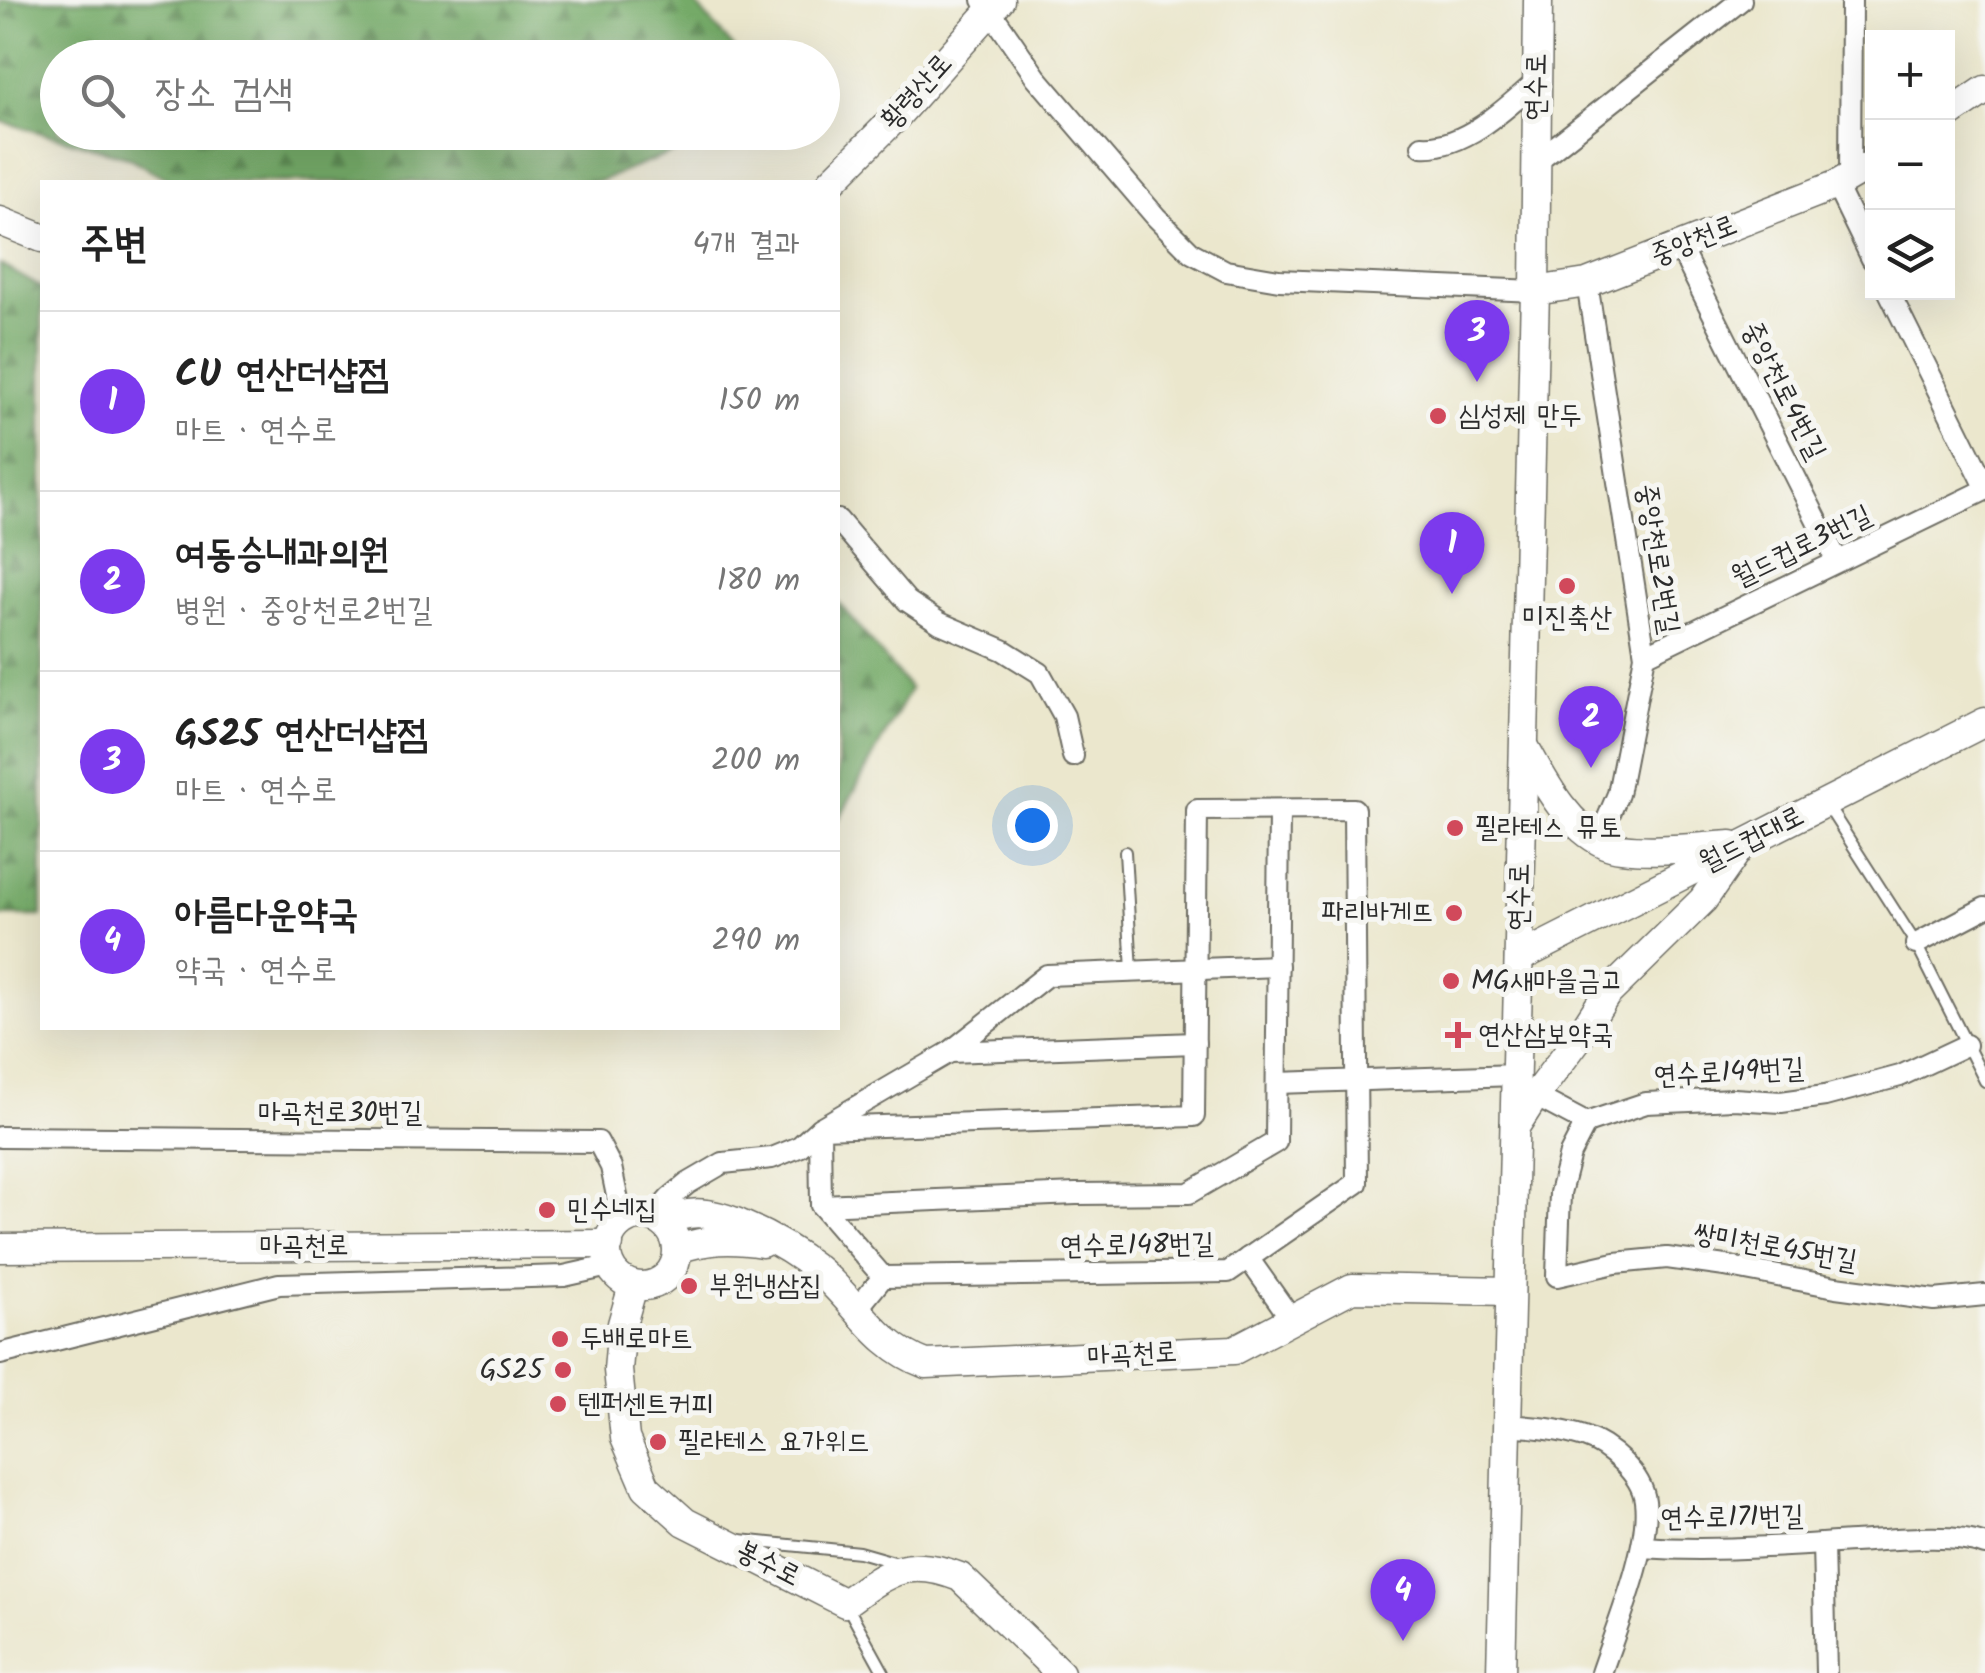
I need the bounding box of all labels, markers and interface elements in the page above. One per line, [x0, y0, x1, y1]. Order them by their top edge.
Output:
map controls [1865, 30, 1955, 300]
button: + [1865, 30, 1955, 120]
search box [40, 40, 840, 150]
street label: 황령산로 [870, 43, 964, 141]
street label: 연수로 [1514, 53, 1560, 121]
text: 장소 검색 [155, 65, 293, 125]
icon: search [75, 68, 130, 123]
button: − [1865, 120, 1955, 210]
street label: 중앙천로 [1644, 203, 1744, 279]
button: layers [1865, 210, 1955, 300]
text: 주변 [80, 212, 148, 279]
text: 4개 결과 [692, 220, 800, 271]
pin: 3 [1444, 300, 1510, 382]
street label: 중앙천로4번길 [1729, 314, 1837, 468]
text: CU 연산더샵점 [175, 346, 389, 406]
text: 1 [108, 376, 117, 427]
text: 150 m [718, 376, 800, 427]
place label: 심성제 만두 [1458, 394, 1582, 439]
marker: 심성제 만두 [1427, 405, 1449, 427]
text: 마트 · 연수로 [175, 406, 337, 457]
street label: 중앙천로2번길 [1623, 481, 1691, 637]
street label: 월드컵로3번길 [1724, 494, 1880, 600]
pin: 1 [1420, 512, 1484, 594]
text: 여동승내과의원 [175, 526, 389, 586]
text: 2 [103, 556, 122, 607]
text: 180 m [716, 556, 800, 607]
marker: 미진축산 [1556, 575, 1578, 597]
text: 병원 · 중앙천로2번길 [175, 586, 433, 637]
place label: 미진축산 [1522, 596, 1613, 641]
pin: 2 [1558, 686, 1624, 768]
text: GS25 연산더샵점 [175, 706, 428, 766]
text: 3 [104, 736, 121, 787]
text: 200 m [711, 736, 800, 787]
text: 마트 · 연수로 [175, 766, 337, 817]
street label: 월드컵대로 [1692, 794, 1812, 886]
your location [1007, 800, 1058, 851]
place label: 필라테스 뮤토 [1475, 806, 1621, 851]
marker: 필라테스 뮤토 [1444, 817, 1466, 839]
street label: 연수로 [1497, 863, 1543, 931]
text: 아름다운약국 [175, 886, 358, 946]
place label: 파리바게뜨 [1321, 891, 1434, 936]
marker: 파리바게뜨 [1443, 902, 1465, 924]
text: 4 [104, 916, 121, 967]
text: 290 m [711, 916, 800, 967]
text: 약국 · 연수로 [175, 946, 337, 997]
place label: MG새마을금고 [1471, 959, 1623, 1004]
marker: MG새마을금고 [1440, 970, 1462, 992]
place label: 연산삼보약국 [1478, 1013, 1613, 1058]
marker: 연산삼보약국 [1447, 1024, 1469, 1046]
street label: 연수로149번길 [1653, 1047, 1805, 1099]
street label: 마곡천로30번길 [257, 1091, 423, 1136]
place label: 민수네집 [567, 1188, 657, 1233]
marker: 민수네집 [536, 1199, 558, 1221]
street label: 쌍미천로45번길 [1690, 1211, 1860, 1285]
street label: 연수로148번길 [1060, 1222, 1214, 1270]
street label: 마곡천로 [259, 1224, 349, 1269]
place label: 부원냉삼집 [709, 1264, 822, 1309]
marker: 부원냉삼집 [678, 1275, 700, 1297]
place label: 두배로마트 [580, 1317, 693, 1362]
marker: 두배로마트 [549, 1328, 571, 1350]
street label: 마곡천로 [1086, 1330, 1178, 1380]
place label: GS25 [480, 1348, 545, 1393]
marker: GS25 [552, 1359, 574, 1381]
place label: 텐퍼센트커피 [578, 1382, 713, 1427]
marker: 텐퍼센트커피 [547, 1393, 569, 1415]
place label: 필라테스 요가위드 [678, 1420, 869, 1465]
marker: 필라테스 요가위드 [647, 1431, 669, 1453]
street label: 연수로171번길 [1660, 1494, 1804, 1542]
street label: 봉수로 [728, 1529, 808, 1599]
pin: 4 [1370, 1558, 1436, 1641]

